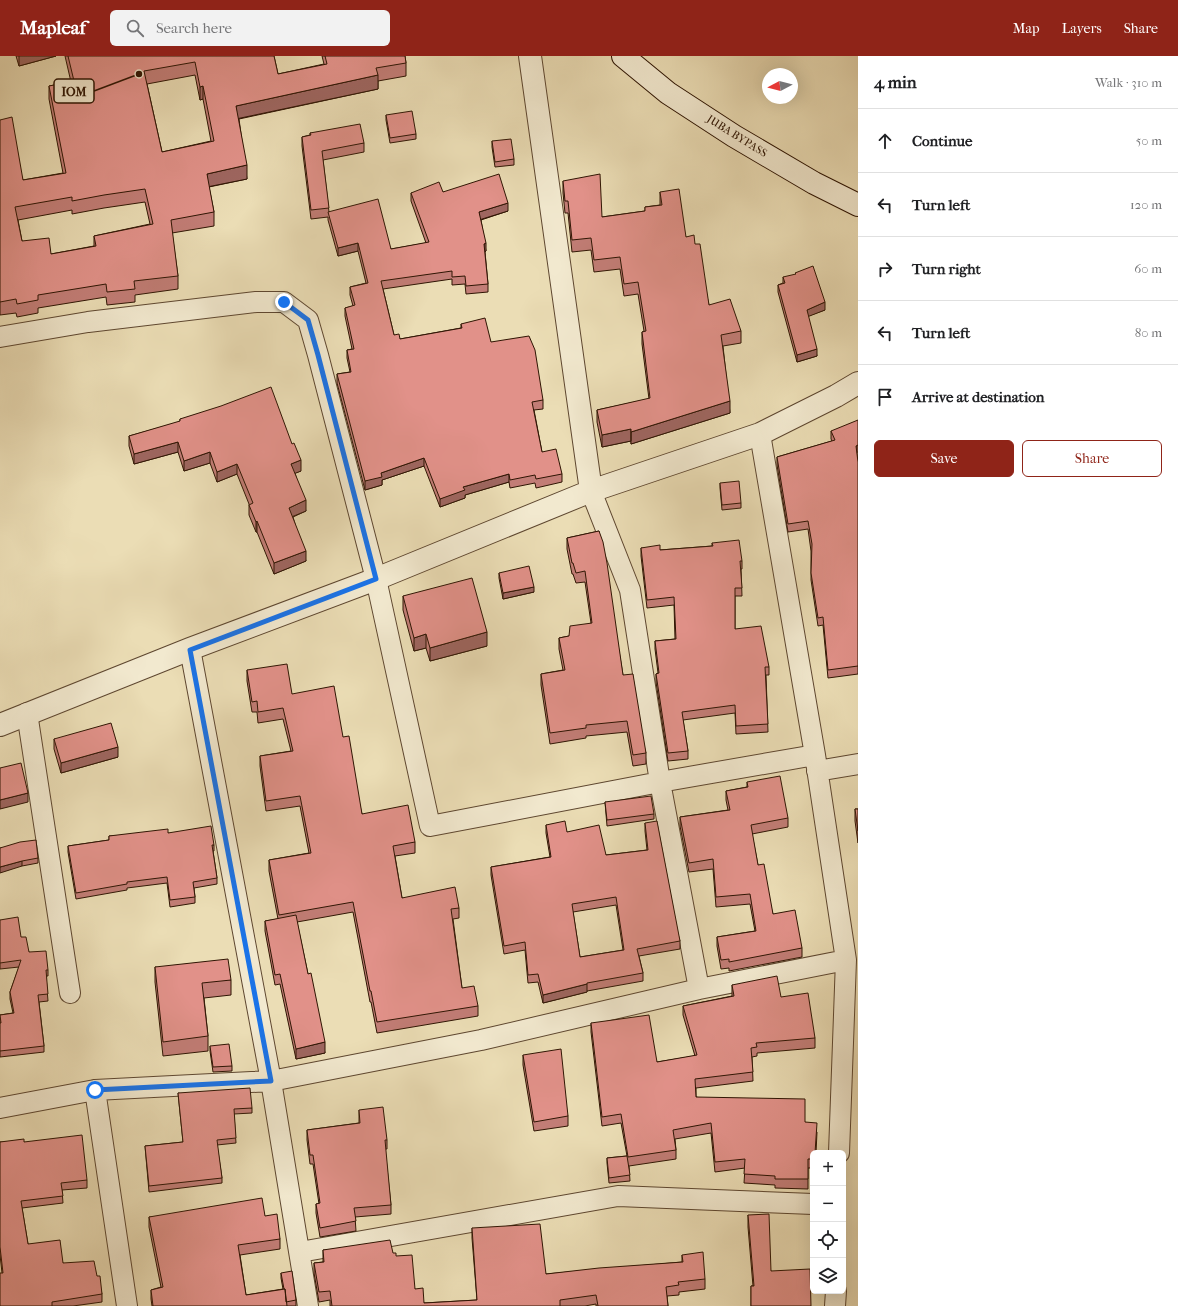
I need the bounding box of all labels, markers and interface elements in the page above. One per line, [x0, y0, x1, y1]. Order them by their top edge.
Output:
search box [110, 10, 390, 46]
text: Mapleaf [20, 17, 86, 39]
icon: search [124, 17, 146, 39]
text: Search here [156, 19, 232, 37]
text: Map [1013, 20, 1040, 37]
text: Layers [1062, 20, 1102, 37]
text: Share [1124, 20, 1158, 37]
north arrow [762, 68, 798, 104]
text: 4 min [874, 72, 917, 92]
text: Walk · 310 m [1095, 75, 1162, 90]
callout: IOM [54, 79, 94, 103]
text: IOM [62, 85, 86, 99]
street label: JUBA BYPASS [704, 112, 770, 160]
icon: ahead [874, 130, 896, 152]
text: Continue [912, 132, 972, 150]
text: 50 m [1136, 133, 1162, 148]
icon: left [874, 194, 896, 216]
text: Turn left [912, 196, 970, 214]
text: 120 m [1130, 197, 1162, 212]
icon: right [874, 258, 896, 280]
text: Turn right [912, 260, 981, 278]
text: 60 m [1134, 261, 1162, 276]
route end [275, 293, 293, 311]
icon: left [874, 322, 896, 344]
text: Turn left [912, 324, 970, 342]
text: 80 m [1135, 325, 1162, 340]
icon: arrive [874, 386, 896, 408]
text: Arrive at destination [912, 388, 1044, 406]
button: Save [874, 440, 1014, 477]
button: Share [1022, 440, 1162, 477]
route start [86, 1081, 104, 1099]
map controls [810, 1150, 846, 1294]
button: + [810, 1150, 846, 1186]
button: − [810, 1186, 846, 1222]
button: locate [810, 1222, 846, 1258]
button: layers [810, 1258, 846, 1294]

